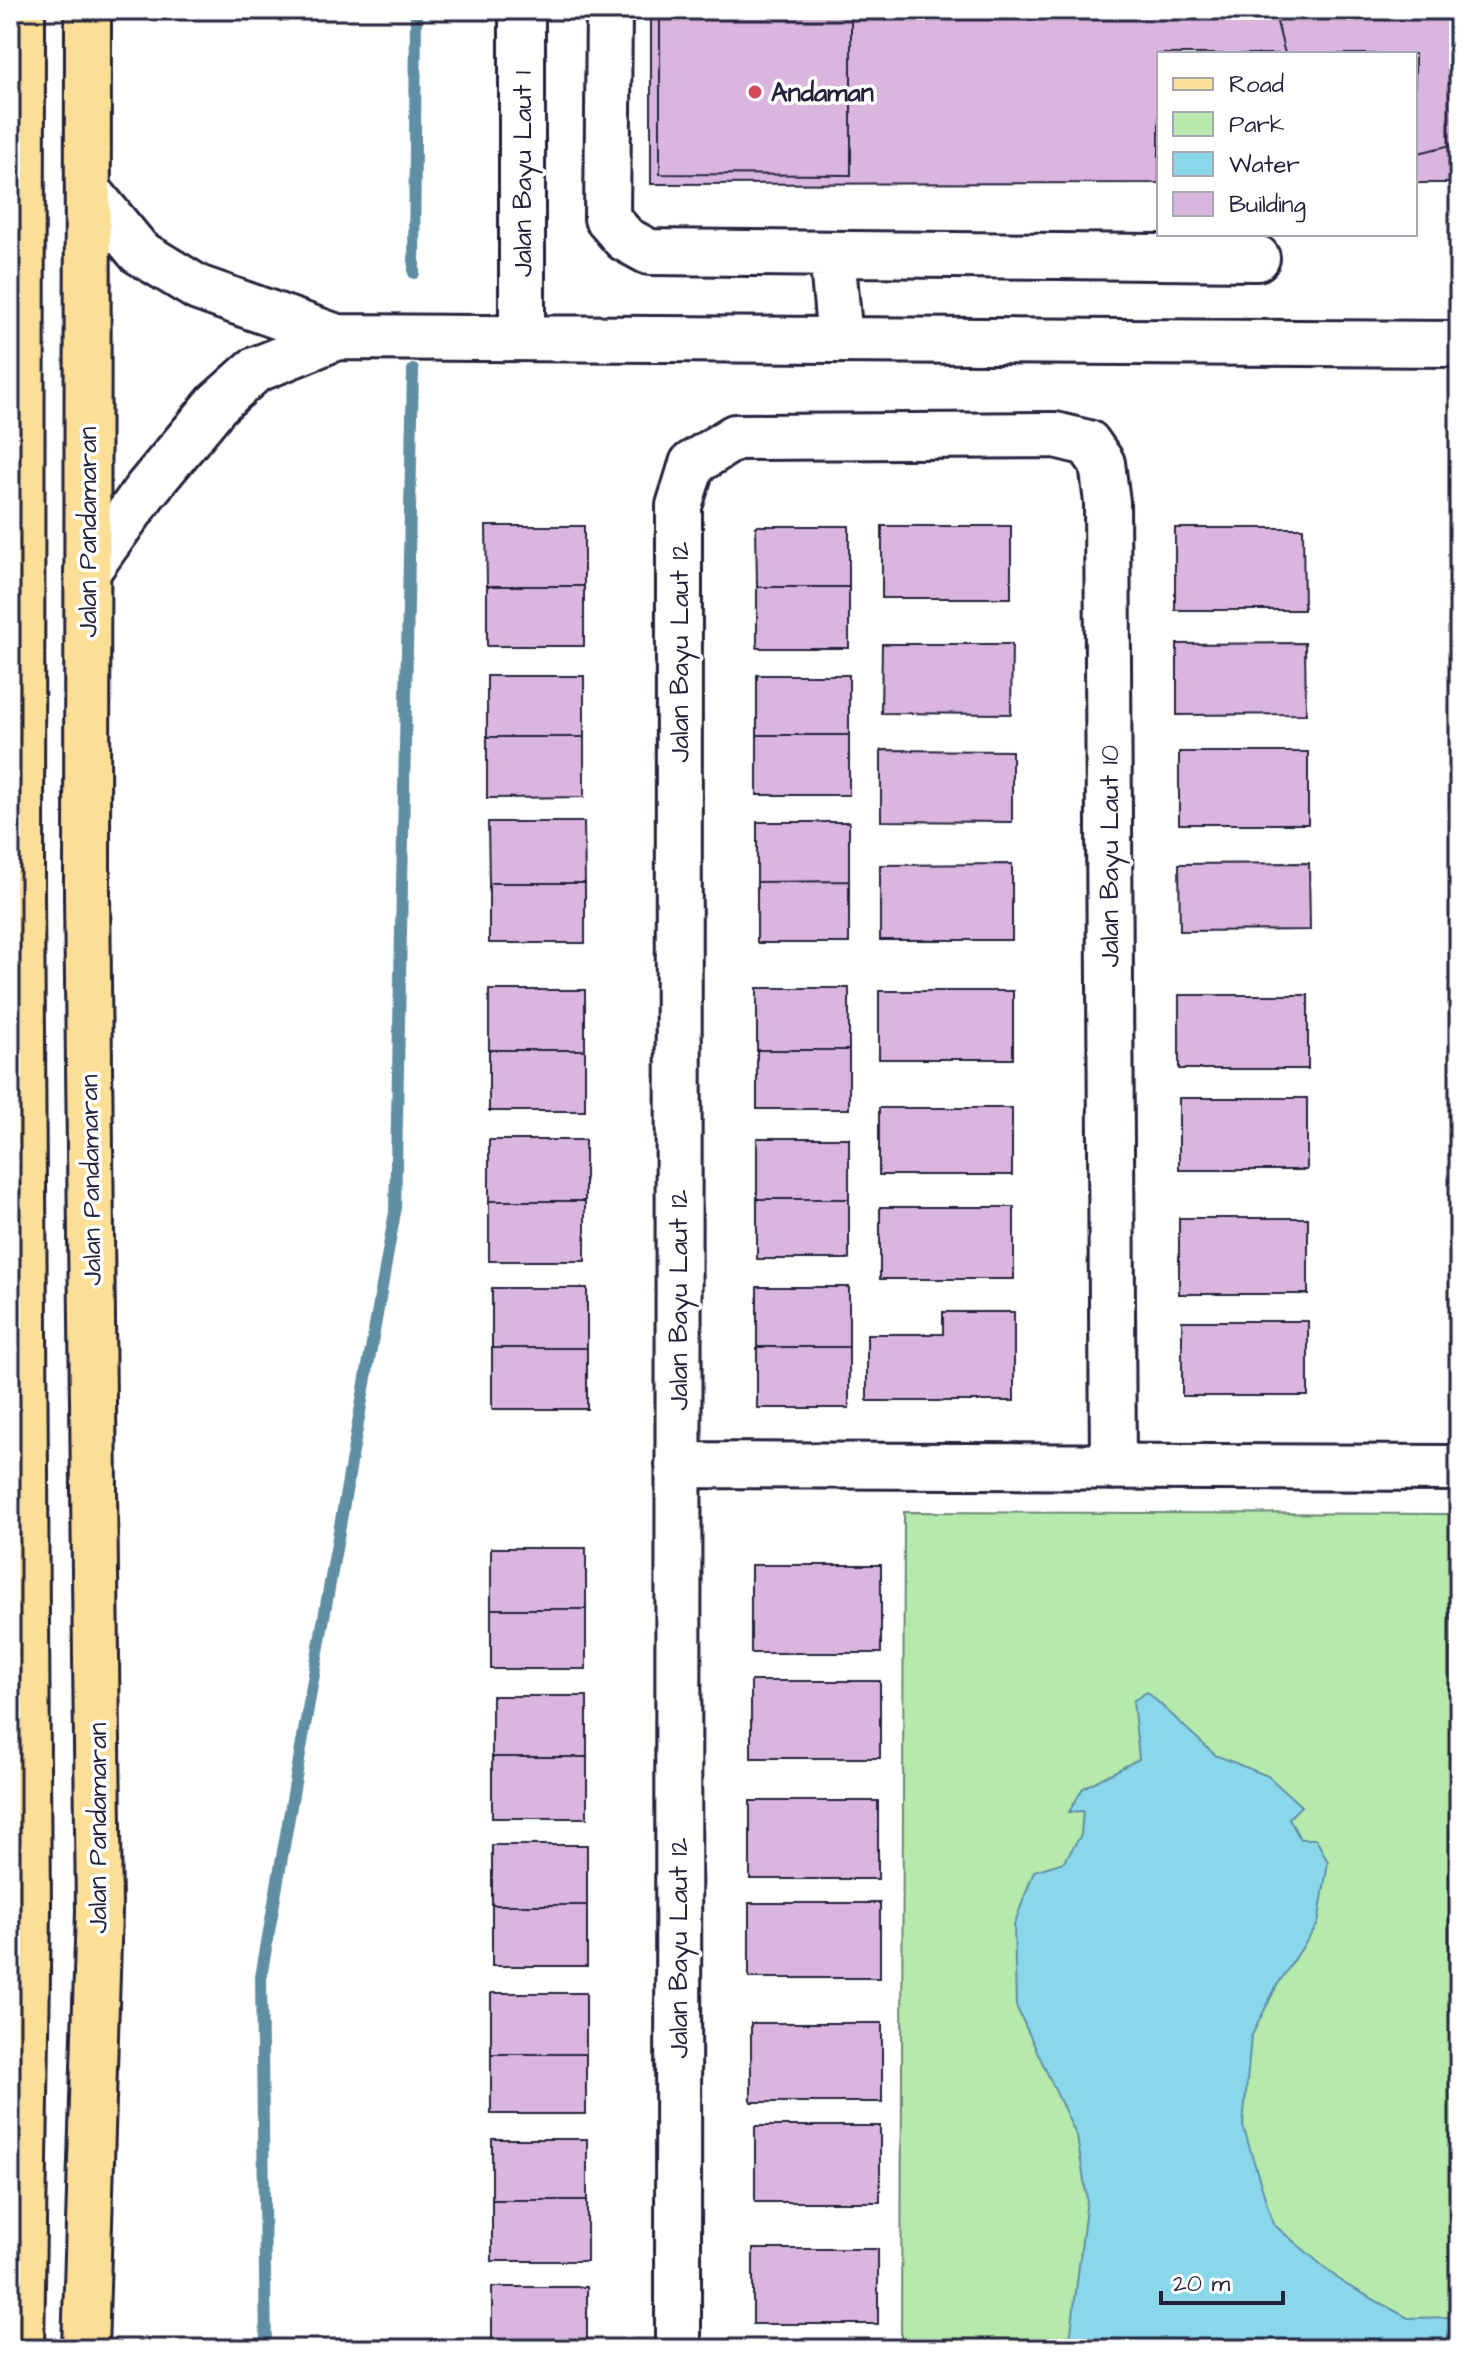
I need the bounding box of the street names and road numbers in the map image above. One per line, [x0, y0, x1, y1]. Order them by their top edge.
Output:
street label: Jalan Bayu Laut 1 [505, 71, 543, 277]
street label: Jalan Pandamaran [70, 426, 106, 638]
street label: Jalan Bayu Laut 12 [662, 541, 700, 762]
street label: Jalan Bayu Laut 10 [1092, 745, 1130, 967]
street label: Jalan Pandamaran [71, 1074, 111, 1286]
street label: Jalan Bayu Laut 12 [661, 1189, 699, 1410]
street label: Jalan Pandamaran [80, 1722, 116, 1934]
street label: Jalan Bayu Laut 12 [661, 1837, 699, 2058]

